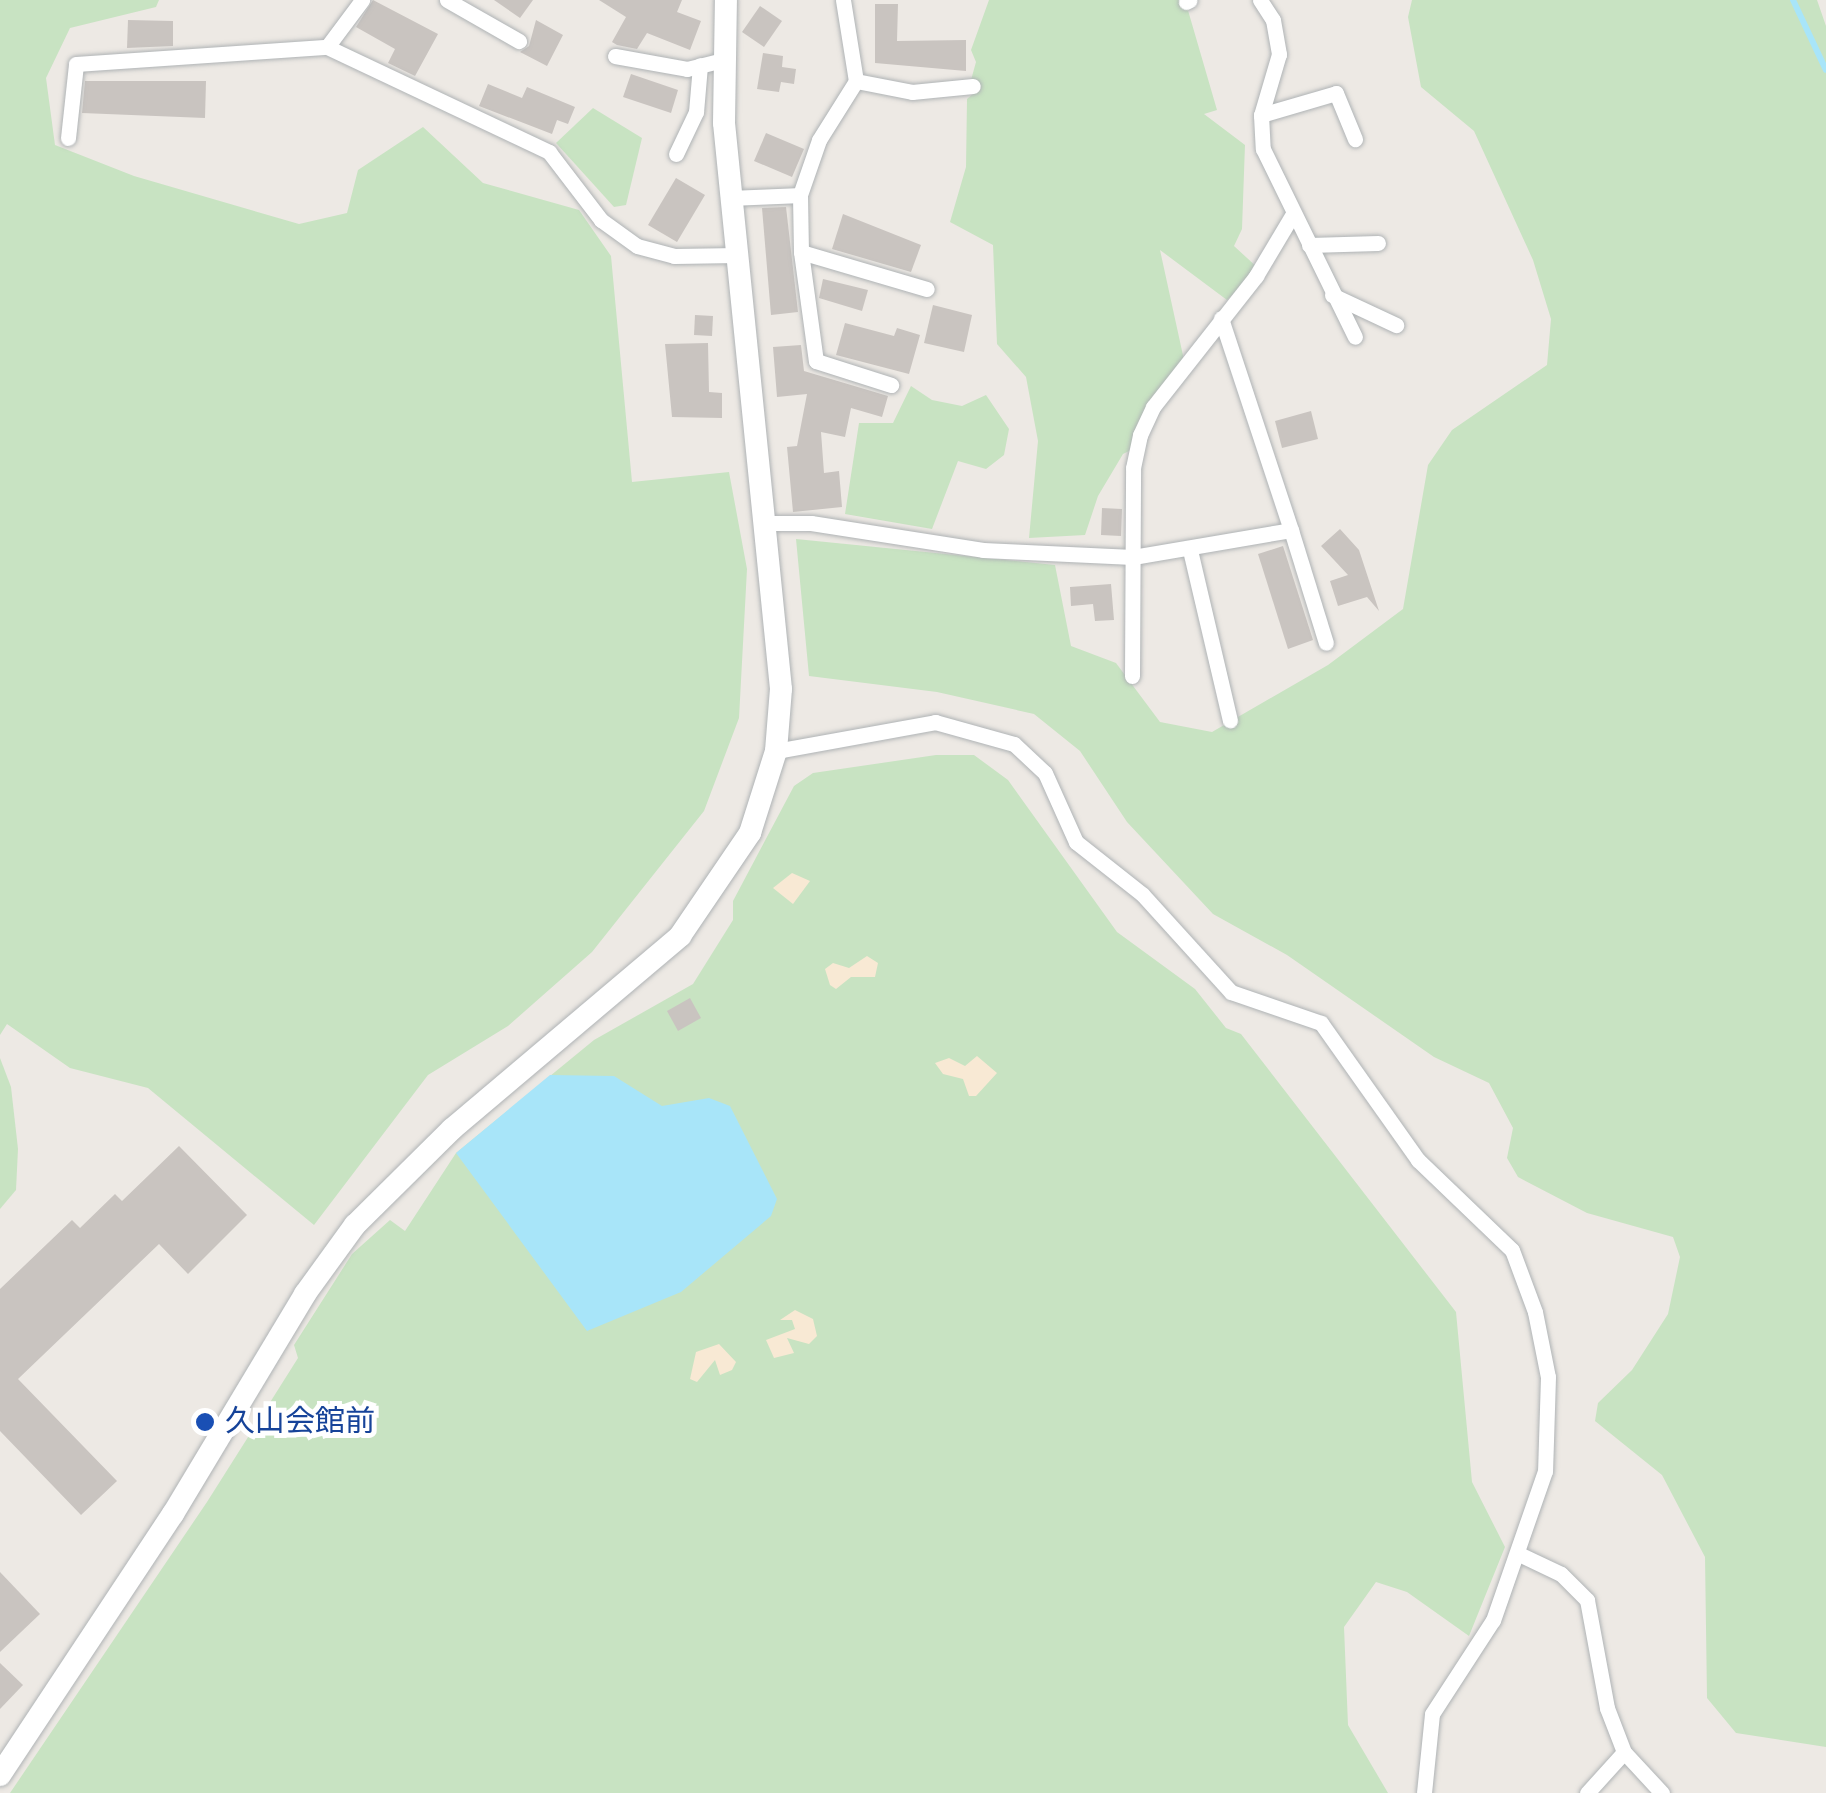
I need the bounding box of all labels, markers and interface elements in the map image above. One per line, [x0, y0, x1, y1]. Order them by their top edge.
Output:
place label: 久山会館前 [225, 1404, 375, 1440]
marker: 久山会館前 [194, 1411, 216, 1433]

